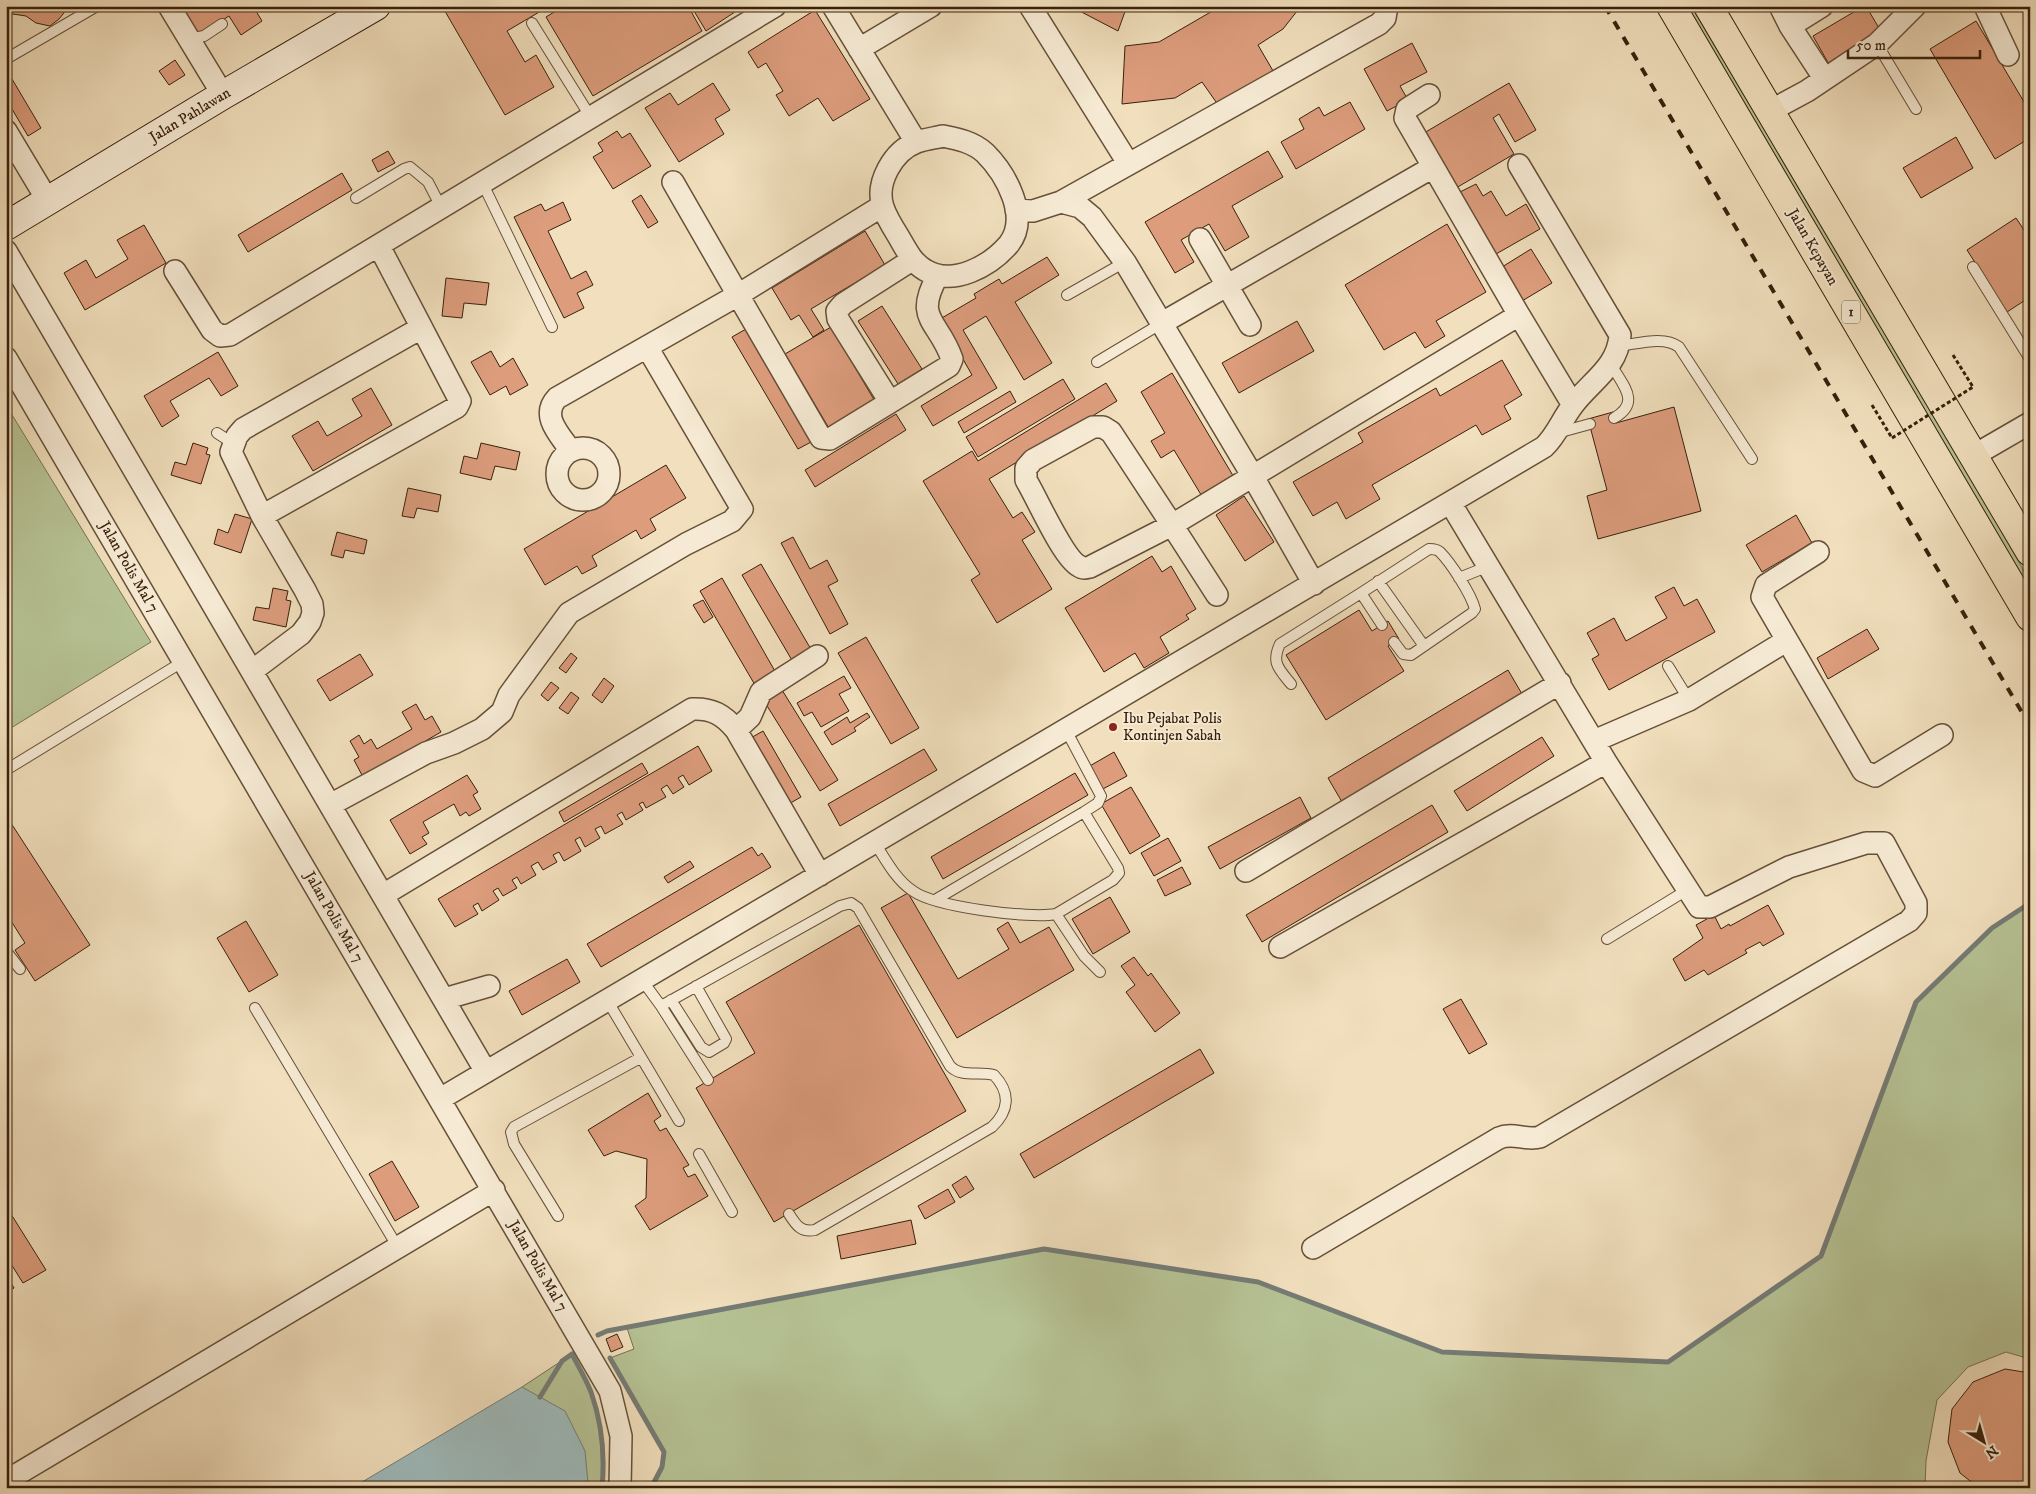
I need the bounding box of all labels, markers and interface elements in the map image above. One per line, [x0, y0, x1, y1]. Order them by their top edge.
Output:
scale bar [1848, 28, 1981, 60]
text: 50 m [1856, 36, 1886, 55]
street label: Jalan Pahlawan [144, 83, 234, 148]
street label: Jalan Kepayan [1782, 203, 1843, 289]
road number: 1 [1842, 300, 1860, 324]
street label: Jalan Polis Mal 7 [94, 516, 163, 616]
place label: Ibu Pejabat Polis Kontinjen Sabah [1123, 709, 1222, 745]
marker: Ibu Pejabat Polis Kontinjen Sabah [1107, 721, 1119, 733]
street label: Jalan Polis Mal 7 [299, 866, 368, 966]
street label: Jalan Polis Mal 7 [503, 1215, 572, 1315]
north arrow [1958, 1416, 2008, 1466]
text: N [1981, 1441, 2001, 1463]

